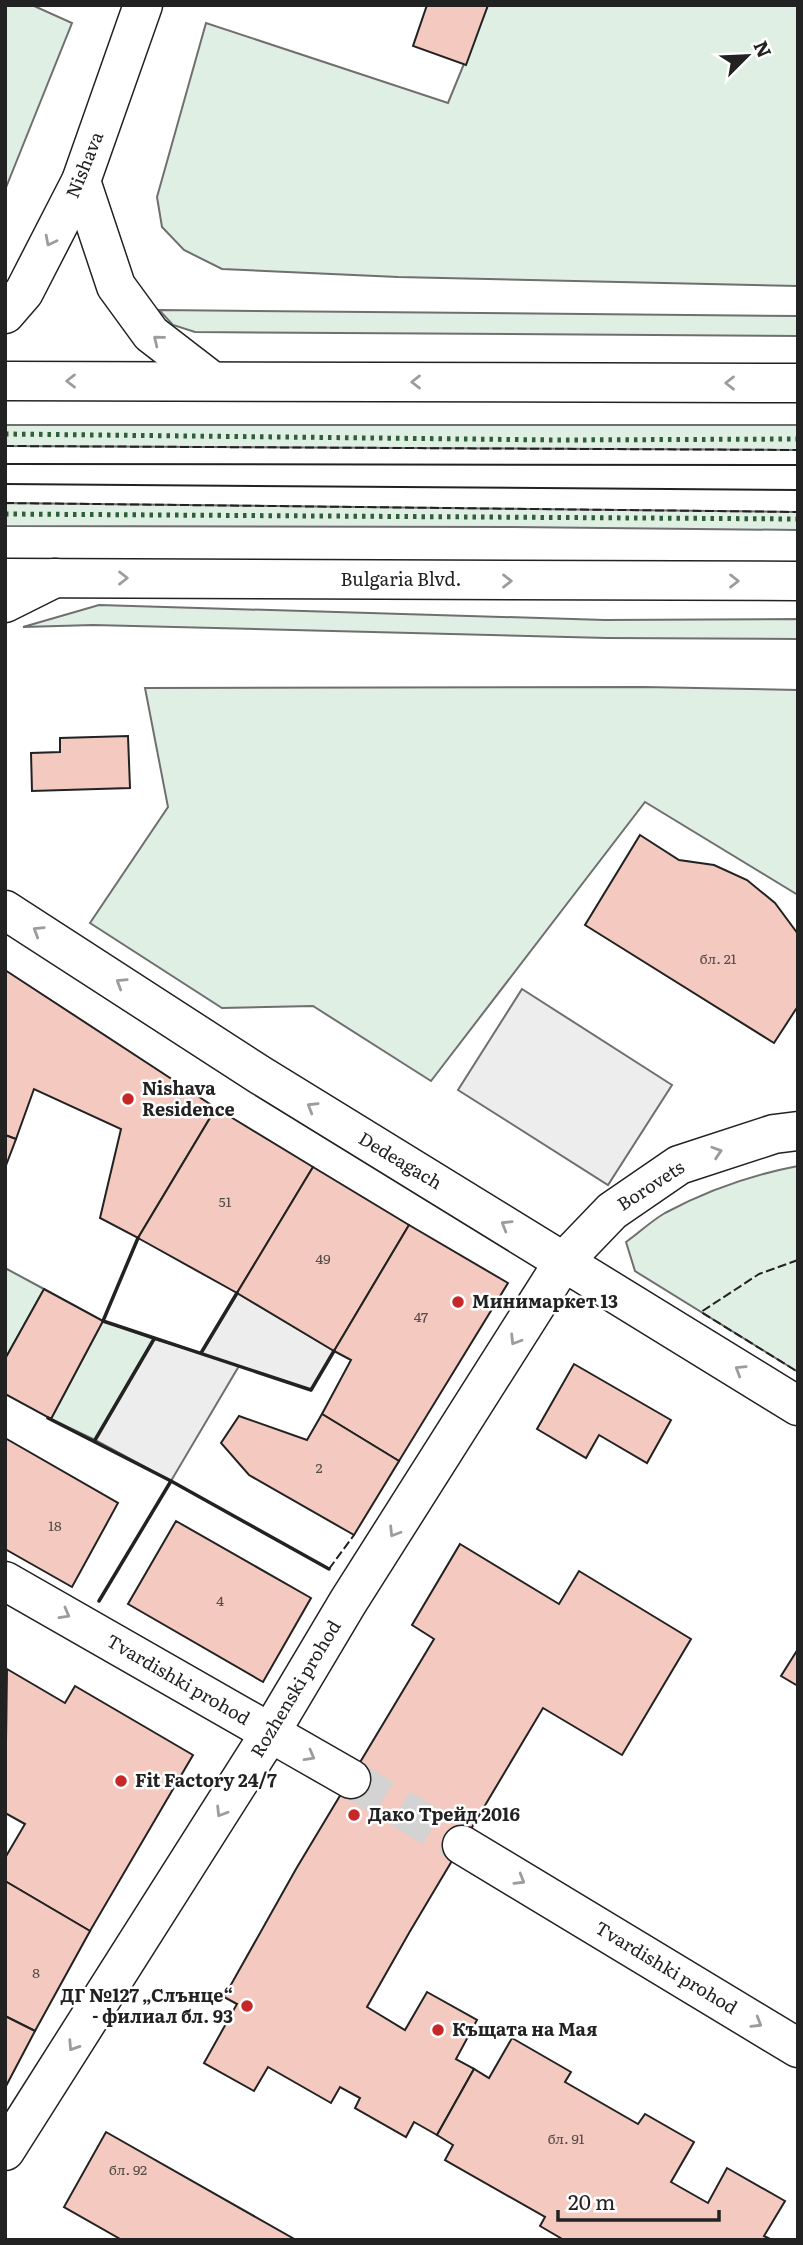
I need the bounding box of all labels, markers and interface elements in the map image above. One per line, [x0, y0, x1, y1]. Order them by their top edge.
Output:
north arrow [712, 21, 782, 91]
text: N [747, 36, 779, 62]
street label: Nishava [58, 127, 109, 202]
one-way arrow [45, 234, 58, 246]
one-way arrow [154, 335, 166, 348]
one-way arrow [65, 373, 75, 389]
one-way arrow [410, 374, 421, 390]
one-way arrow [724, 375, 734, 391]
street label: Bulgaria Blvd. [340, 565, 462, 592]
one-way arrow [118, 570, 129, 586]
one-way arrow [502, 573, 513, 588]
one-way arrow [730, 573, 740, 589]
one-way arrow [32, 926, 45, 939]
house number: бл. 21 [700, 948, 737, 968]
one-way arrow [115, 979, 128, 992]
place label: Nishava Residence [142, 1074, 235, 1122]
marker: Nishava Residence [120, 1091, 136, 1107]
one-way arrow [306, 1102, 319, 1115]
street label: Dedeagach [354, 1124, 448, 1195]
one-way arrow [711, 1146, 723, 1161]
street label: Borovets [611, 1153, 689, 1217]
house number: 51 [219, 1191, 232, 1211]
one-way arrow [500, 1221, 513, 1234]
house number: 49 [315, 1248, 331, 1268]
place label: Минимаркет 13 [472, 1287, 618, 1314]
marker: Минимаркет 13 [450, 1294, 466, 1310]
house number: 47 [414, 1306, 428, 1326]
one-way arrow [510, 1332, 523, 1345]
one-way arrow [734, 1365, 747, 1378]
house number: 2 [315, 1457, 323, 1477]
house number: 18 [48, 1515, 62, 1535]
one-way arrow [389, 1524, 402, 1537]
house number: 4 [216, 1590, 224, 1610]
one-way arrow [58, 1606, 70, 1619]
street label: Rozhenski prohod [243, 1614, 346, 1762]
street label: Tvardishki prohod [102, 1627, 256, 1731]
one-way arrow [303, 1748, 316, 1761]
place label: Fit Factory 24/7 [135, 1766, 277, 1793]
marker: Fit Factory 24/7 [113, 1773, 129, 1789]
place label: Дако Трейд 2016 [368, 1800, 520, 1827]
one-way arrow [216, 1804, 229, 1817]
marker: Дако Трейд 2016 [346, 1807, 362, 1823]
one-way arrow [513, 1872, 526, 1885]
street label: Tvardishki prohod [590, 1913, 743, 2020]
house number: 8 [32, 1962, 40, 1982]
place label: ДГ №127 „Слънце“ - филиал бл. 93 [61, 1981, 233, 2029]
marker: ДГ №127 „Слънце“ - филиал бл. 93 [239, 1998, 255, 2014]
place label: Къщата на Мая [452, 2015, 597, 2042]
one-way arrow [750, 2015, 763, 2028]
marker: Къщата на Мая [430, 2022, 446, 2038]
one-way arrow [69, 2038, 82, 2051]
house number: бл. 91 [547, 2128, 585, 2148]
house number: бл. 92 [109, 2159, 147, 2179]
scale bar [558, 2178, 719, 2222]
text: 20 m [568, 2185, 615, 2216]

